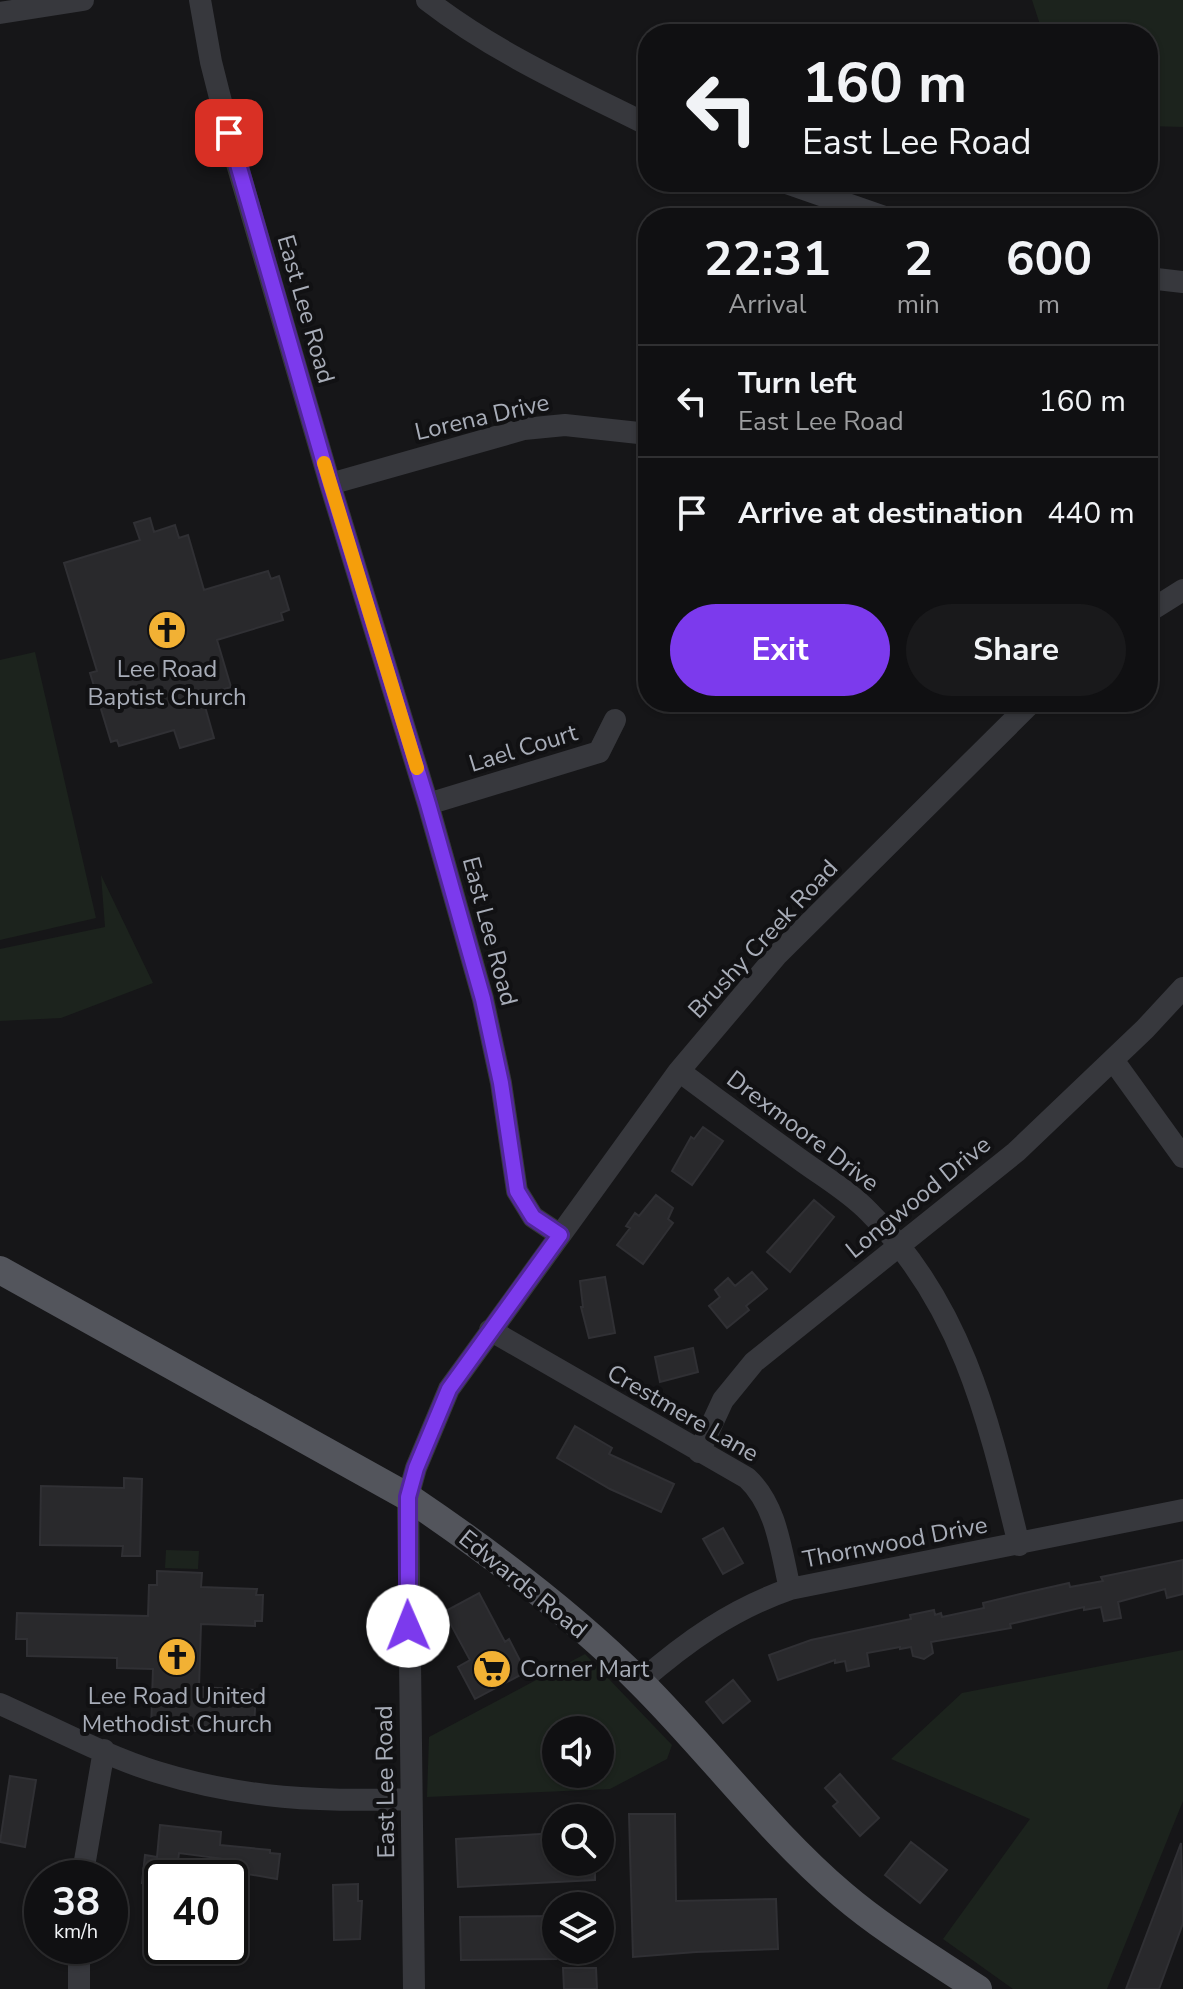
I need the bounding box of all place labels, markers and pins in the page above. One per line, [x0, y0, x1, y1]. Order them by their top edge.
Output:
pin [195, 99, 263, 167]
church icon: Lee Road Baptist Church [146, 609, 188, 651]
place label: Lee Road Baptist Church [87, 653, 247, 713]
church icon: Lee Road United Methodist Church [156, 1636, 198, 1678]
supermarket icon: Corner Mart [471, 1648, 513, 1690]
place label: Corner Mart [520, 1653, 650, 1685]
place label: Lee Road United Methodist Church [82, 1680, 272, 1740]

